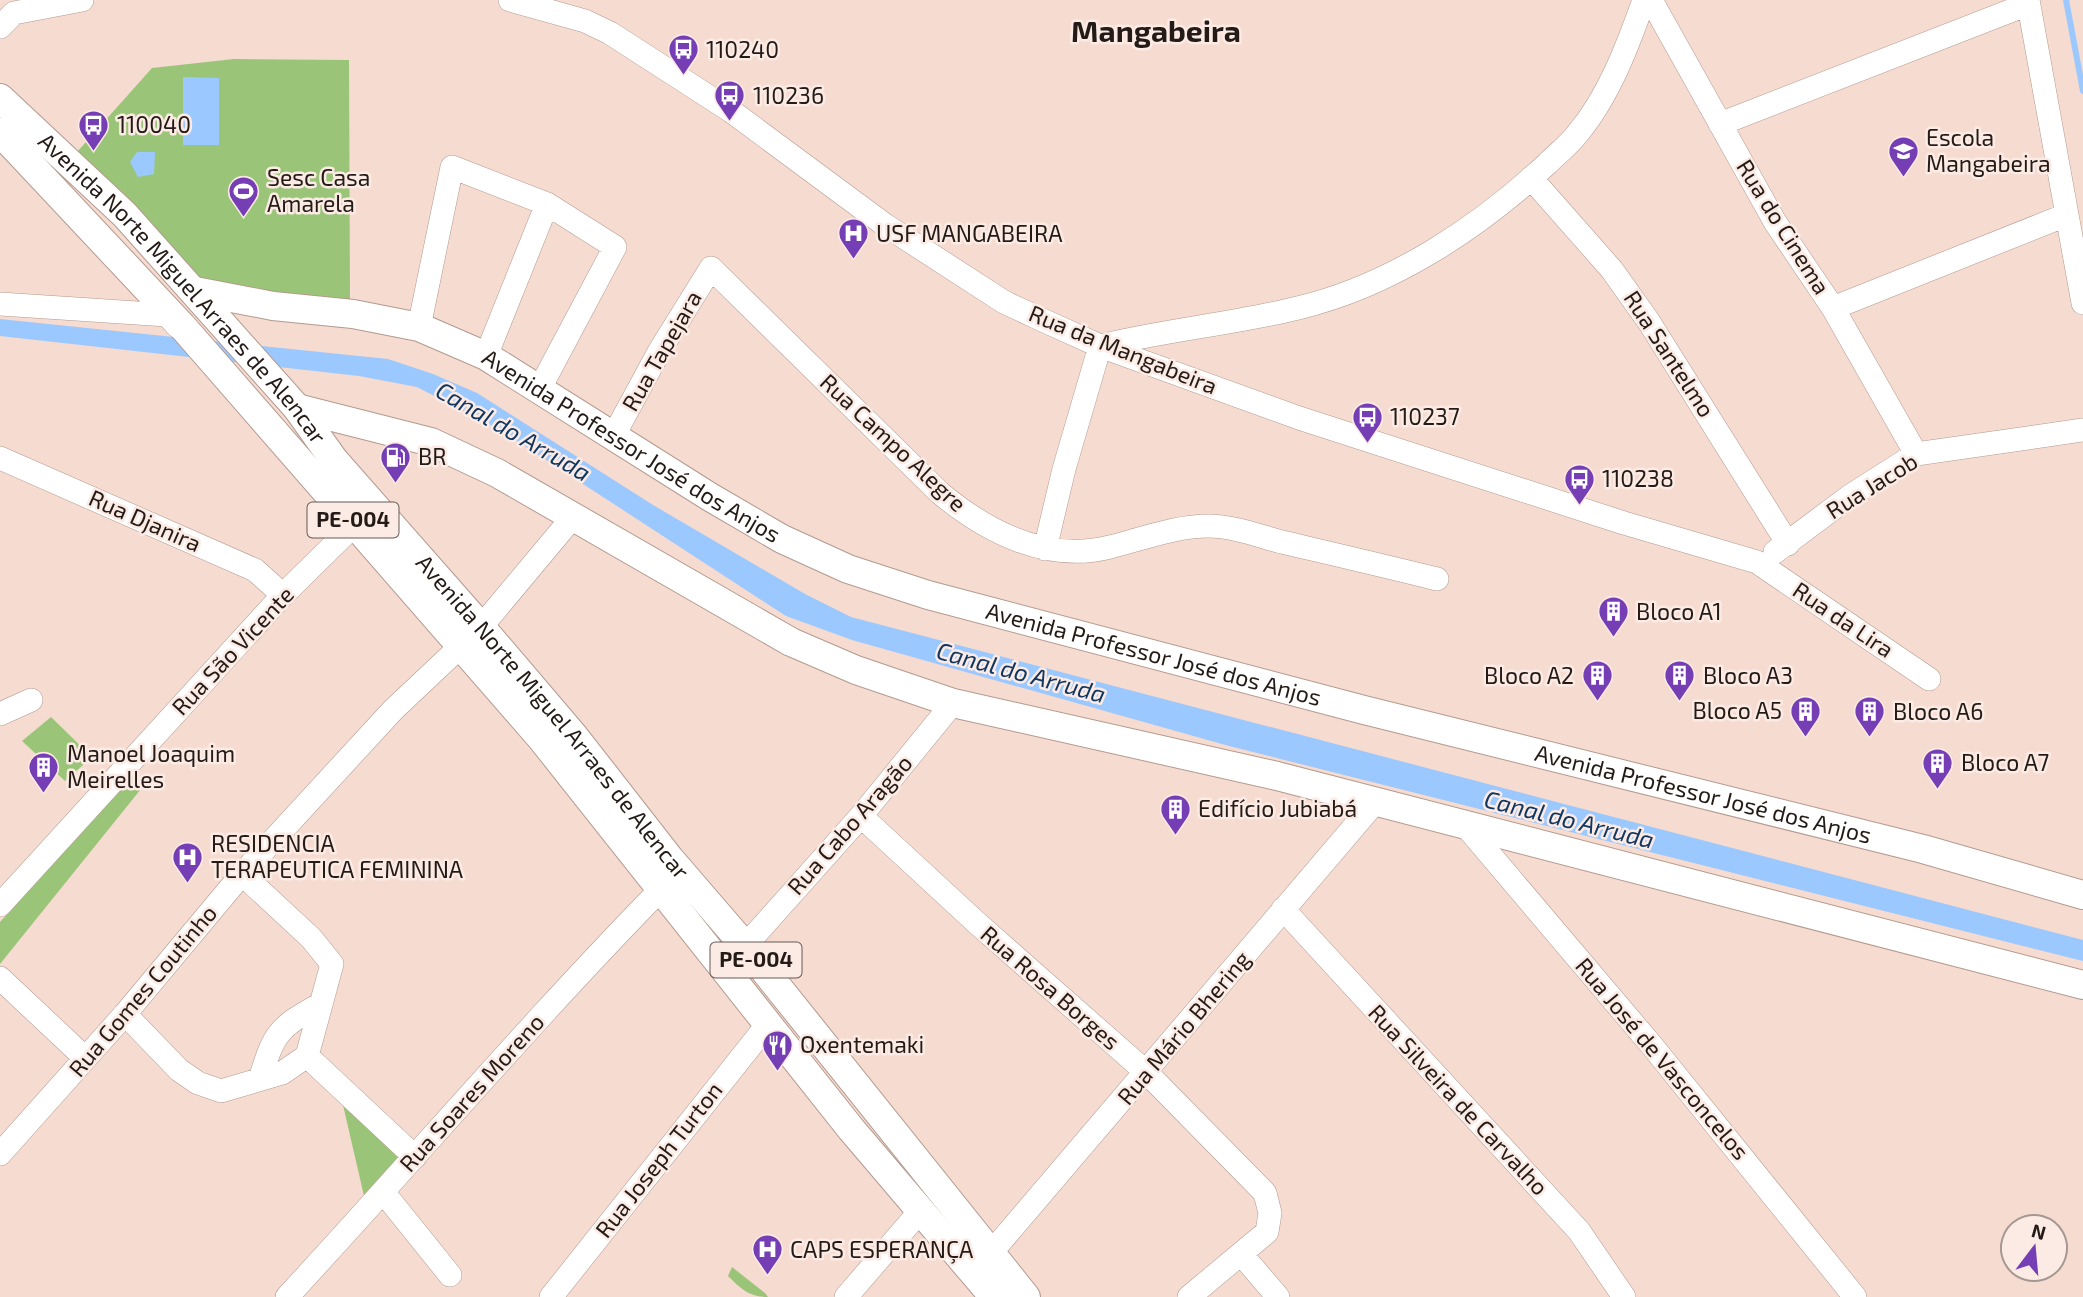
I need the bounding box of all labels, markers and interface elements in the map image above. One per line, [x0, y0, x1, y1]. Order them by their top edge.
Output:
district label: Mangabeira [1071, 12, 1241, 48]
bus stop icon: 110240 [666, 33, 700, 77]
place label: 110240 [706, 35, 779, 63]
bus stop icon: 110236 [713, 79, 747, 123]
place label: 110236 [753, 81, 824, 109]
bus stop icon: 110040 [77, 108, 111, 152]
place label: 110040 [117, 110, 191, 138]
place label: Escola Mangabeira [1926, 123, 2051, 177]
street label: Avenida Norte Miguel Arraes de Alencar [33, 126, 333, 449]
school or university icon: Escola Mangabeira [1886, 134, 1920, 178]
street label: Rua do Cinema [1731, 154, 1836, 299]
place label: Sesc Casa Amarela [267, 163, 370, 217]
sports icon: Sesc Casa Amarela [227, 174, 261, 218]
hospital icon: USF MANGABEIRA [836, 217, 870, 261]
place label: USF MANGABEIRA [876, 219, 1063, 247]
street label: Rua Tapejara [615, 285, 707, 416]
street label: Rua Santelmo [1619, 285, 1721, 422]
street label: Rua da Mangabeira [1025, 299, 1222, 400]
street label: Avenida Professor José dos Anjos [477, 342, 786, 548]
street label: Rua Campo Alegre [815, 367, 973, 517]
water label: Canal do Arruda [431, 375, 596, 487]
bus stop icon: 110237 [1350, 400, 1384, 444]
place label: 110237 [1390, 402, 1460, 430]
fuel station icon: BR [378, 440, 412, 484]
place label: BR [418, 442, 446, 470]
street label: Rua Jacob [1821, 446, 1922, 524]
bus stop icon: 110238 [1562, 462, 1596, 506]
place label: 110238 [1602, 464, 1674, 492]
street label: Rua Djanira [85, 483, 206, 557]
road number: PE-004 [308, 503, 398, 538]
street label: Avenida Norte Miguel Arraes de Alencar [411, 548, 696, 884]
street label: Rua da Lira [1788, 575, 1899, 663]
street label: Rua São Vicente [165, 580, 299, 721]
building icon: Bloco A1 [1596, 595, 1630, 639]
street label: Avenida Professor José dos Anjos [983, 596, 1324, 711]
place label: Bloco A1 [1636, 597, 1722, 625]
water label: Canal do Arruda [934, 635, 1109, 708]
building icon: Bloco A2 [1580, 659, 1614, 703]
building icon: Bloco A3 [1663, 659, 1697, 703]
place label: Bloco A2 [1484, 661, 1574, 689]
place label: Bloco A3 [1703, 661, 1793, 689]
building icon: Bloco A5 [1788, 694, 1822, 738]
building icon: Bloco A6 [1853, 695, 1887, 739]
place label: Bloco A5 [1693, 696, 1782, 724]
place label: Bloco A6 [1893, 697, 1983, 725]
street label: Avenida Professor José dos Anjos [1532, 738, 1874, 849]
place label: Manoel Joaquim Meirelles [67, 739, 235, 793]
building icon: Bloco A7 [1921, 746, 1955, 790]
place label: Bloco A7 [1961, 748, 2049, 776]
street label: Rua Cabo Aragão [781, 749, 918, 900]
building icon: Manoel Joaquim Meirelles [27, 750, 61, 794]
water label: Canal do Arruda [1482, 783, 1657, 854]
building icon: Edifício Jubiabá [1158, 792, 1192, 836]
place label: Edifício Jubiabá [1198, 794, 1357, 822]
place label: RESIDENCIA TERAPEUTICA FEMININA [211, 829, 464, 883]
hospital icon: RESIDENCIA TERAPEUTICA FEMININA [171, 840, 205, 884]
street label: Rua Gomes Coutinho [62, 899, 222, 1082]
street label: Rua Rosa Borges [975, 919, 1126, 1055]
road number: PE-004 [710, 942, 802, 978]
street label: Rua Mário Bhering [1111, 945, 1256, 1110]
street label: Rua José de Vasconcelos [1570, 952, 1755, 1165]
street label: Rua Silveira de Carvalho [1363, 998, 1554, 1201]
street label: Rua Soares Moreno [393, 1008, 549, 1177]
restaurant icon: Oxentemaki [760, 1028, 794, 1072]
place label: Oxentemaki [800, 1030, 924, 1058]
street label: Rua Joseph Turton [589, 1076, 728, 1243]
north arrow [1999, 1213, 2069, 1283]
text: N [2029, 1218, 2049, 1244]
hospital icon: CAPS ESPERANÇA [750, 1233, 784, 1277]
place label: CAPS ESPERANÇA [790, 1235, 974, 1264]

